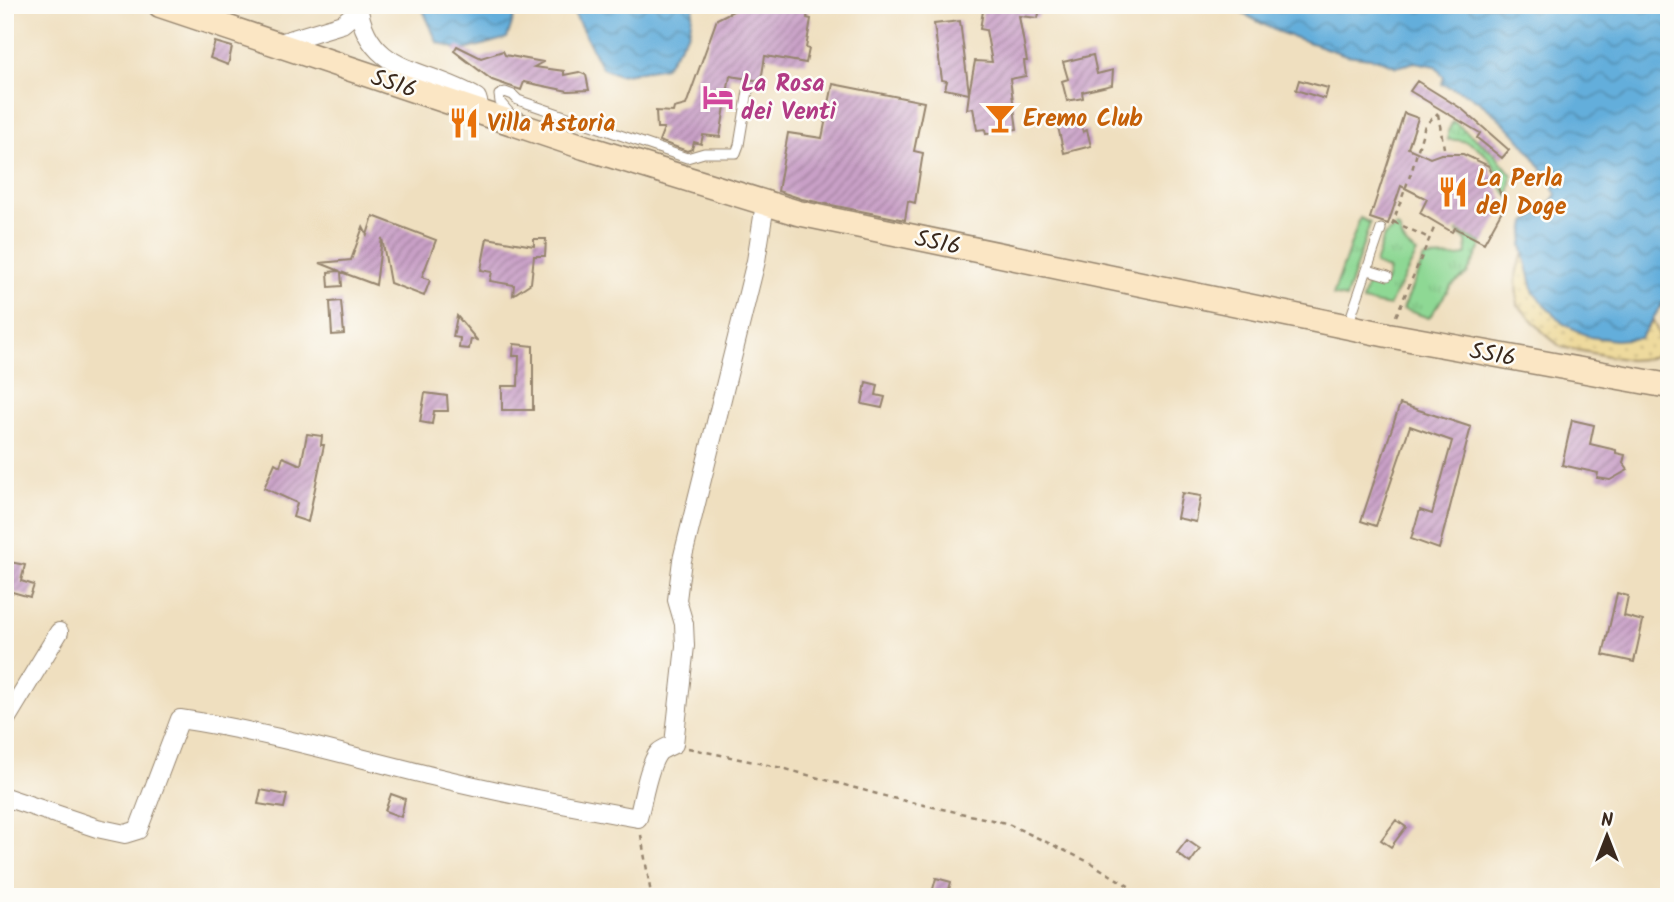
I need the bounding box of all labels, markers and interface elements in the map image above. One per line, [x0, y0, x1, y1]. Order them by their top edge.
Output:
street label: SS16 [365, 59, 422, 110]
place label: La Rosa dei Venti [741, 65, 837, 132]
hotel icon: La Rosa dei Venti [701, 80, 735, 114]
place label: Eremo Club [1023, 100, 1143, 139]
bar icon: Eremo Club [983, 101, 1017, 135]
place label: Villa Astoria [487, 105, 616, 144]
restaurant icon: Villa Astoria [447, 106, 481, 140]
place label: La Perla del Doge [1476, 160, 1567, 227]
restaurant icon: La Perla del Doge [1436, 175, 1470, 209]
street label: SS16 [911, 220, 964, 267]
street label: SS16 [1467, 332, 1519, 379]
north arrow [1572, 800, 1642, 870]
text: N [1601, 806, 1613, 836]

